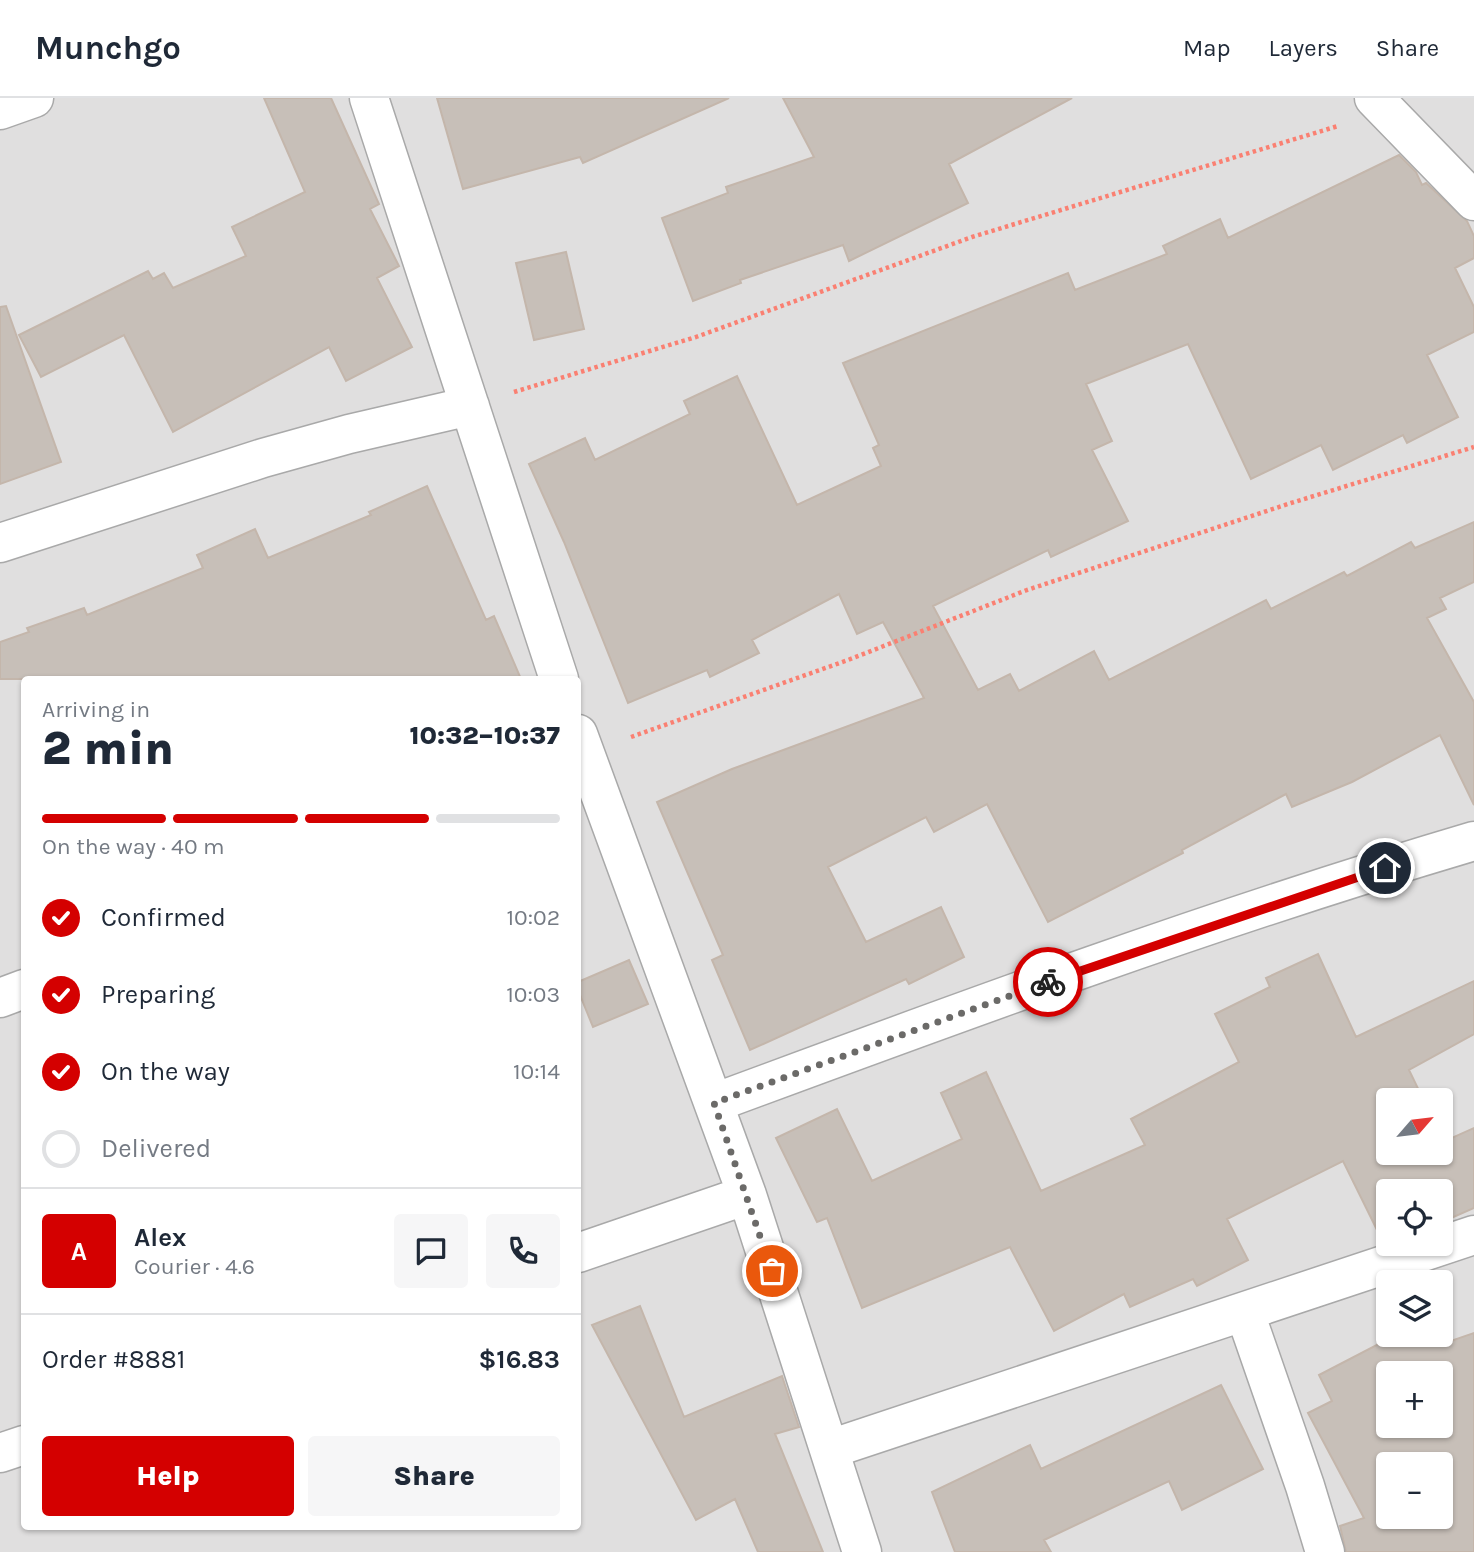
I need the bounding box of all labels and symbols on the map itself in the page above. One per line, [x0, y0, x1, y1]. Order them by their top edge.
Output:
pin [1355, 838, 1415, 898]
courier [1013, 947, 1083, 1017]
north arrow [1376, 1088, 1452, 1166]
pin [742, 1241, 802, 1301]

